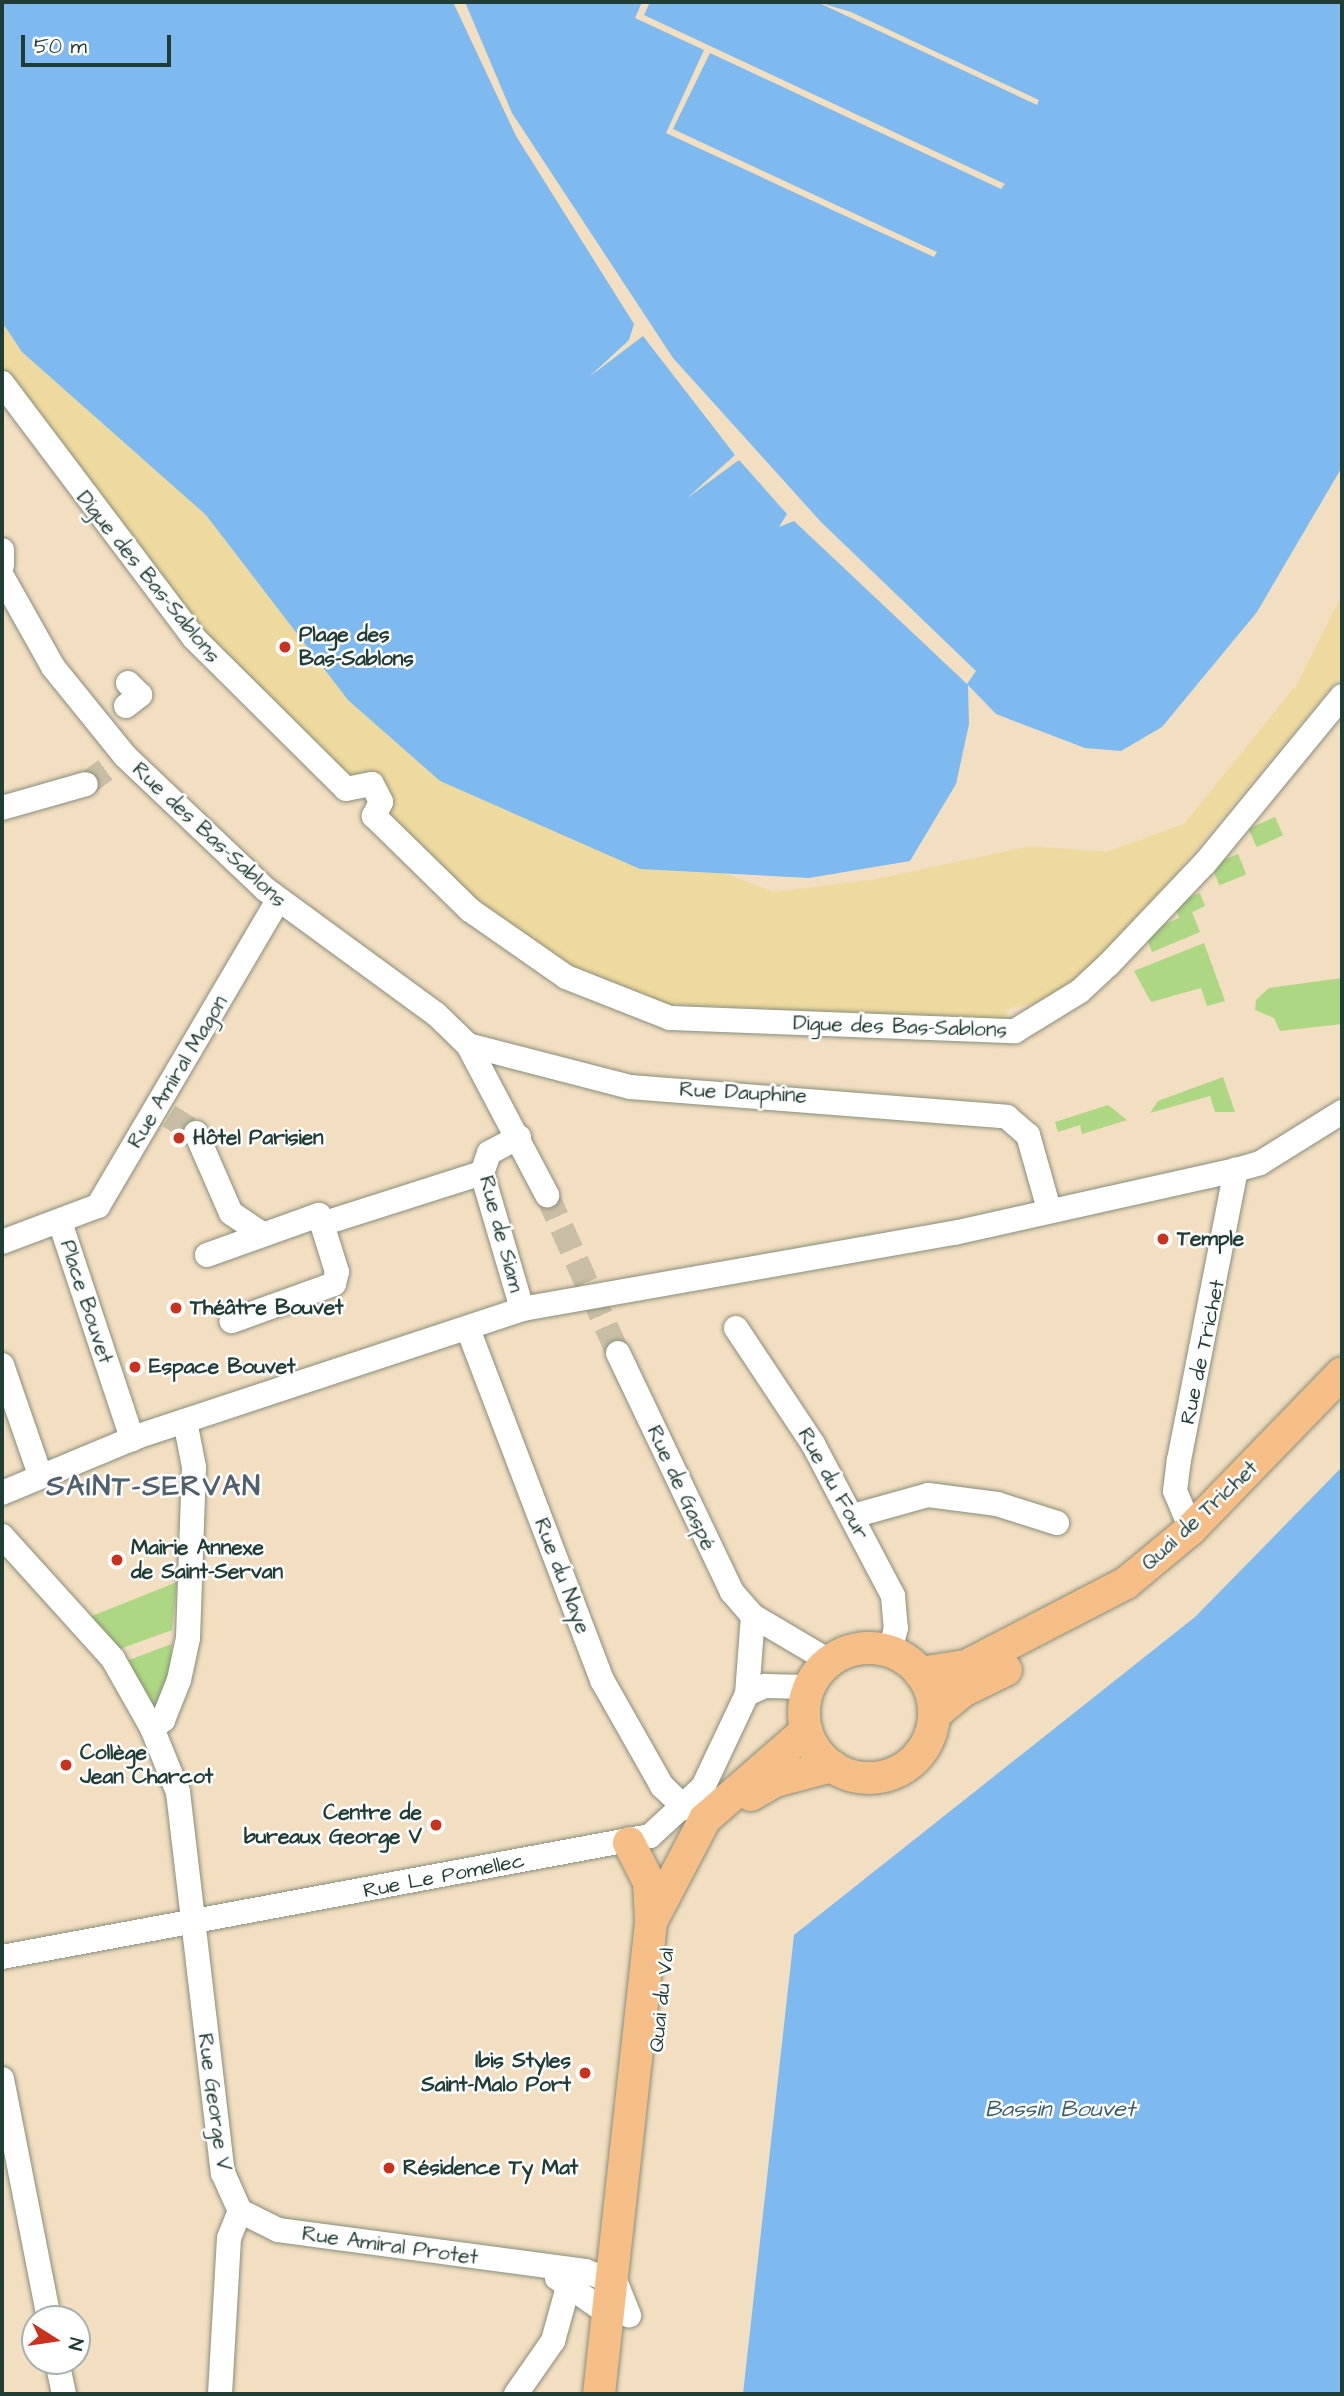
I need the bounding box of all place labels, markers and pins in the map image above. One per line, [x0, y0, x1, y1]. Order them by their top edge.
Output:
place label: Plage des Bas-Sablons [299, 622, 414, 672]
marker: Plage des Bas-Sablons [277, 639, 293, 655]
place label: Hôtel Parisien [193, 1125, 324, 1151]
marker: Hôtel Parisien [171, 1130, 187, 1146]
place label: Temple [1177, 1226, 1244, 1252]
marker: Temple [1155, 1231, 1171, 1247]
place label: Théâtre Bouvet [190, 1295, 344, 1321]
marker: Théâtre Bouvet [168, 1300, 184, 1316]
place label: Espace Bouvet [149, 1354, 296, 1380]
marker: Espace Bouvet [127, 1359, 143, 1375]
place label: Mairie Annexe de Saint-Servan [131, 1535, 283, 1585]
marker: Mairie Annexe de Saint-Servan [109, 1552, 125, 1568]
place label: Collège Jean Charcot [80, 1740, 213, 1790]
marker: Collège Jean Charcot [58, 1757, 74, 1773]
place label: Centre de bureaux George V [244, 1800, 422, 1850]
marker: Centre de bureaux George V [428, 1817, 444, 1833]
place label: Ibis Styles Saint-Malo Port [421, 2048, 571, 2098]
marker: Ibis Styles Saint-Malo Port [577, 2065, 593, 2081]
place label: Résidence Ty Mat [403, 2155, 578, 2181]
marker: Résidence Ty Mat [381, 2160, 397, 2176]

